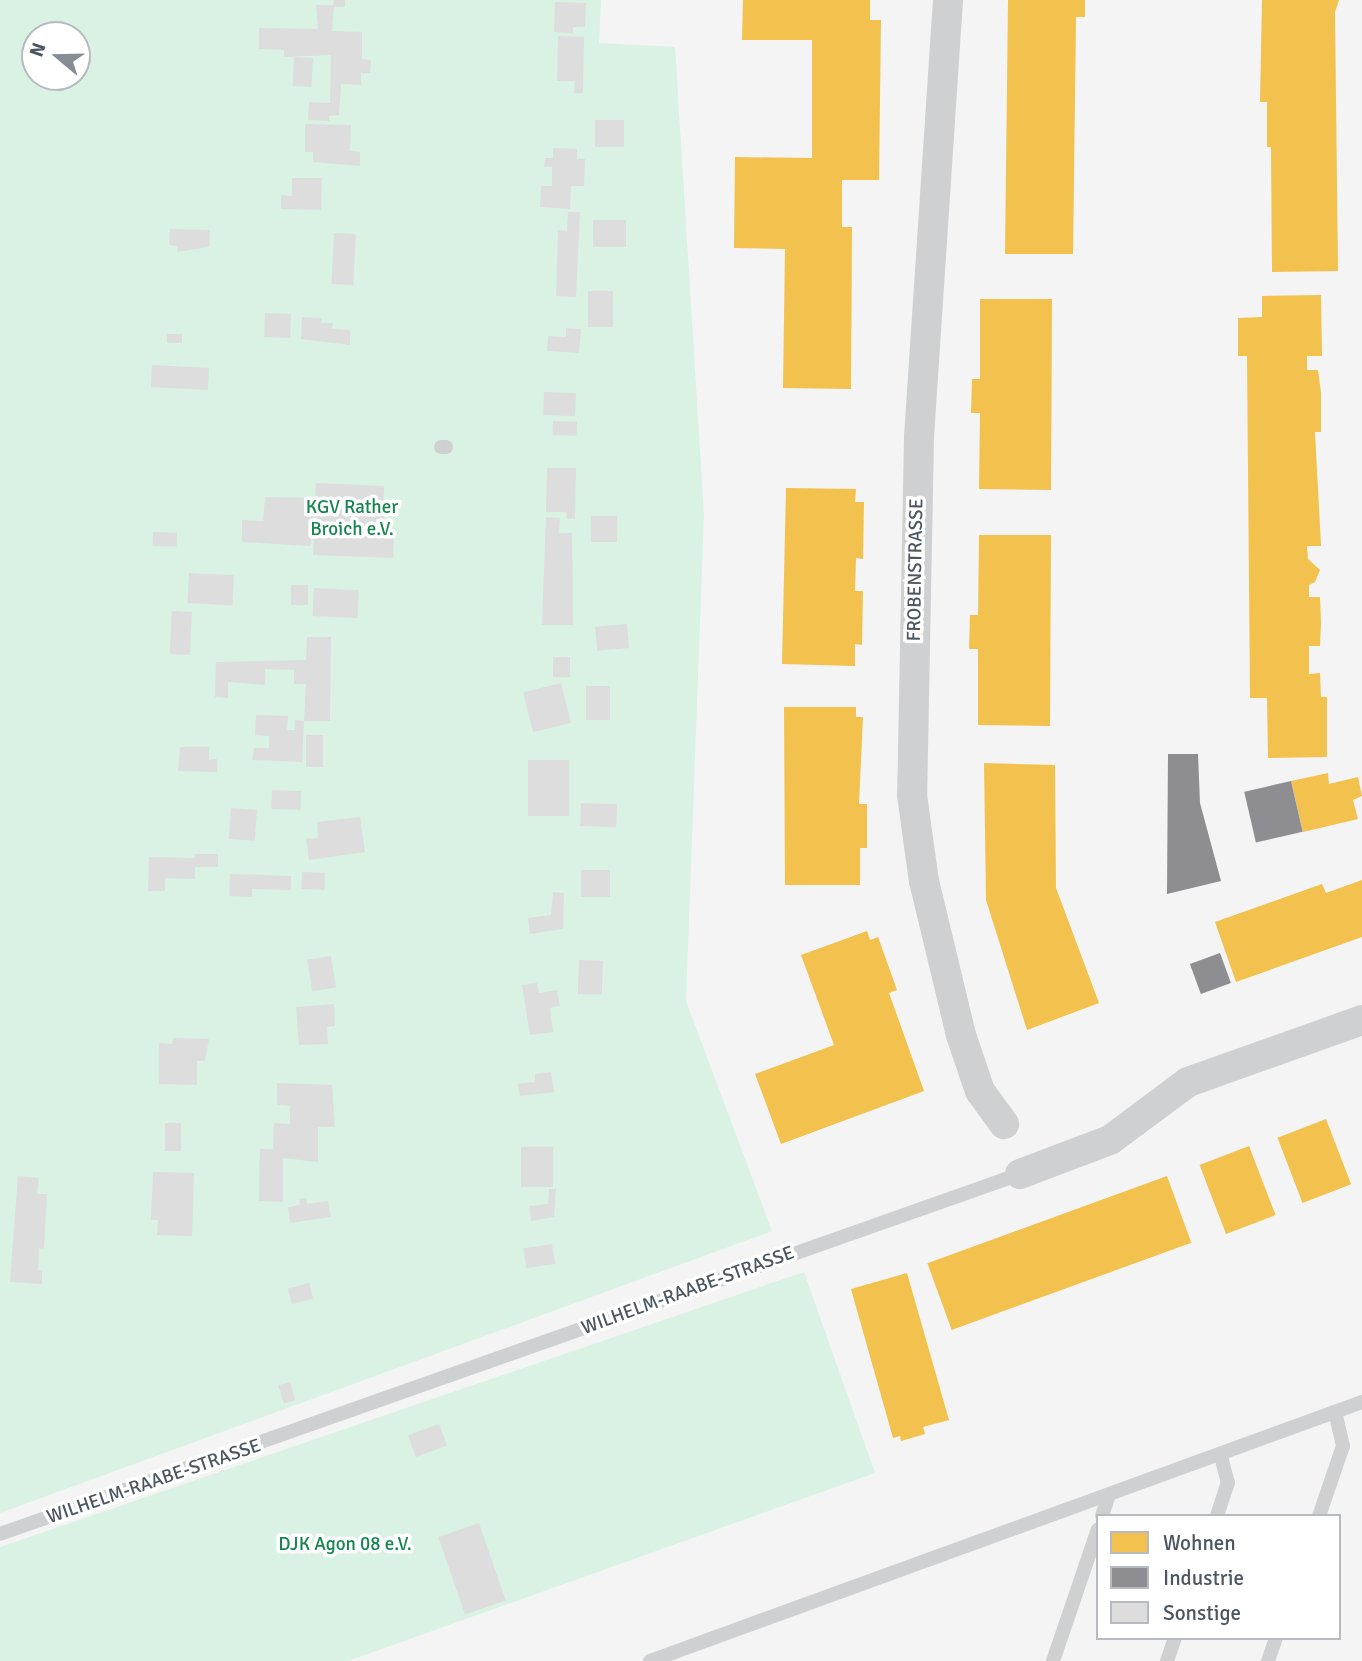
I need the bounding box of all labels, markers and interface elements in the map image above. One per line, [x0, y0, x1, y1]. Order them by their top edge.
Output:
north arrow [21, 21, 91, 91]
text: N [25, 40, 52, 60]
park label: KGV Rather Broich e.V. [306, 497, 398, 541]
street label: FROBENSTRASSE [903, 498, 929, 642]
street label: WILHELM-RAABE-STRASSE [579, 1242, 797, 1340]
street label: WILHELM-RAABE-STRASSE [44, 1435, 264, 1529]
legend [1096, 1514, 1341, 1640]
text: Wohnen [1163, 1530, 1236, 1556]
park label: DJK Agon 08 e.V. [278, 1534, 412, 1556]
text: Industrie [1163, 1565, 1244, 1591]
text: Sonstige [1163, 1600, 1241, 1626]

